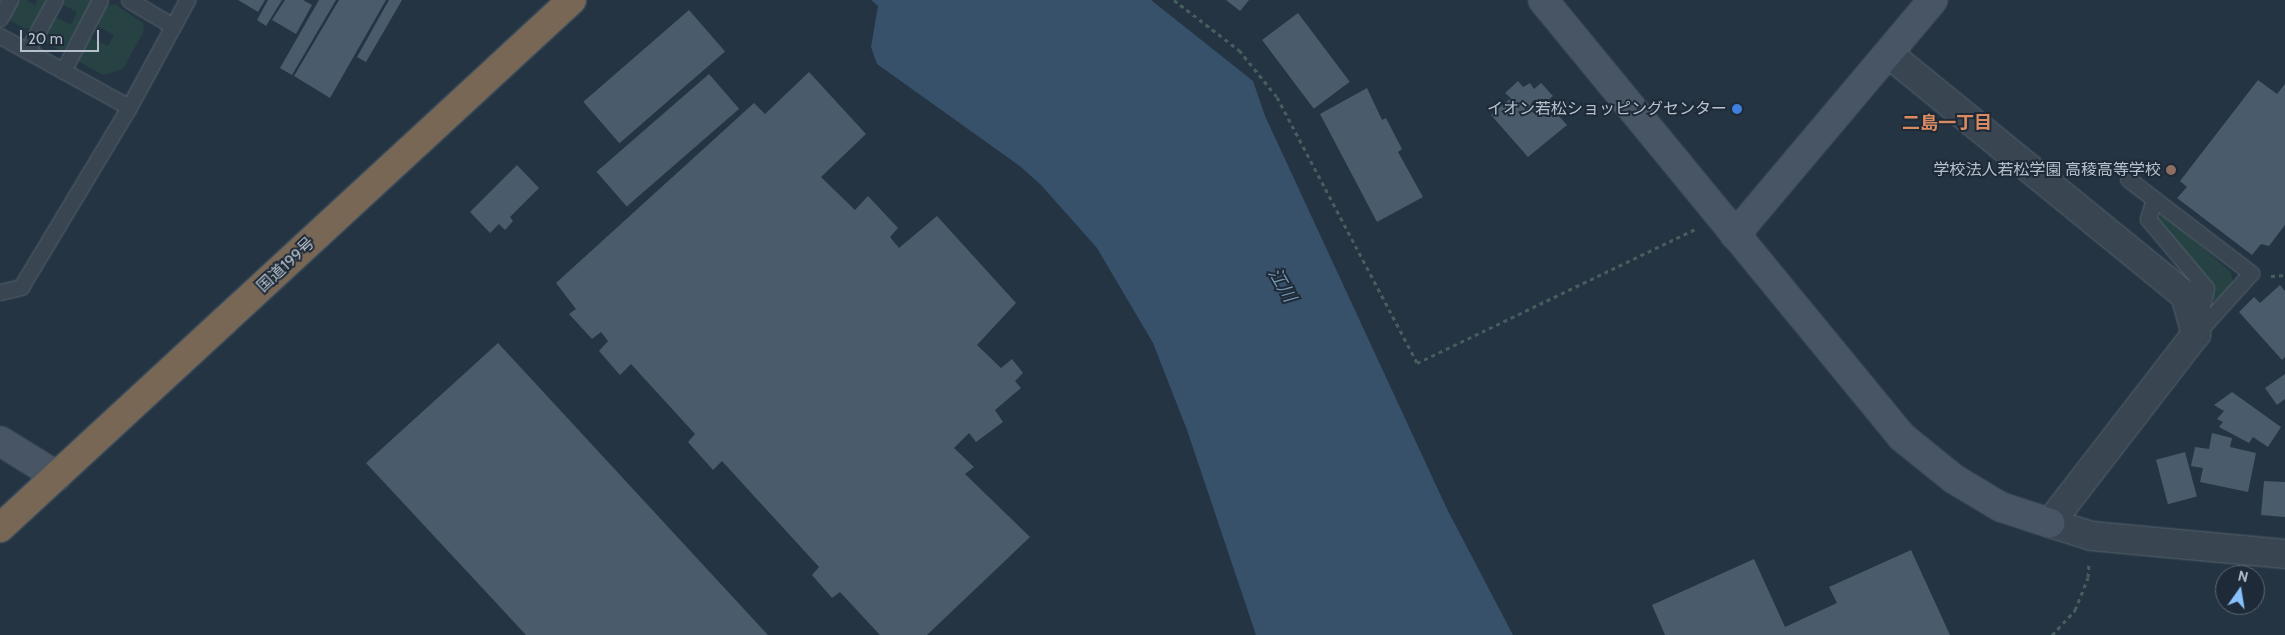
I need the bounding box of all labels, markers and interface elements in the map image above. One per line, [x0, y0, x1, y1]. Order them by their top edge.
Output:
scale bar [22, 20, 101, 52]
text: 20 m [28, 30, 63, 48]
place label: イオン若松ショッピングセンター [1487, 99, 1727, 119]
marker: イオン若松ショッピングセンター [1731, 103, 1743, 115]
district label: 二島一丁目 [1902, 112, 1992, 134]
place label: 学校法人若松学園 高稜高等学校 [1933, 160, 2161, 180]
marker: 学校法人若松学園 高稜高等学校 [2165, 164, 2177, 176]
street label: 国道199号 [253, 234, 319, 296]
water label: 江川 [1264, 264, 1300, 306]
north arrow [2215, 565, 2265, 615]
text: N [2236, 566, 2250, 586]

